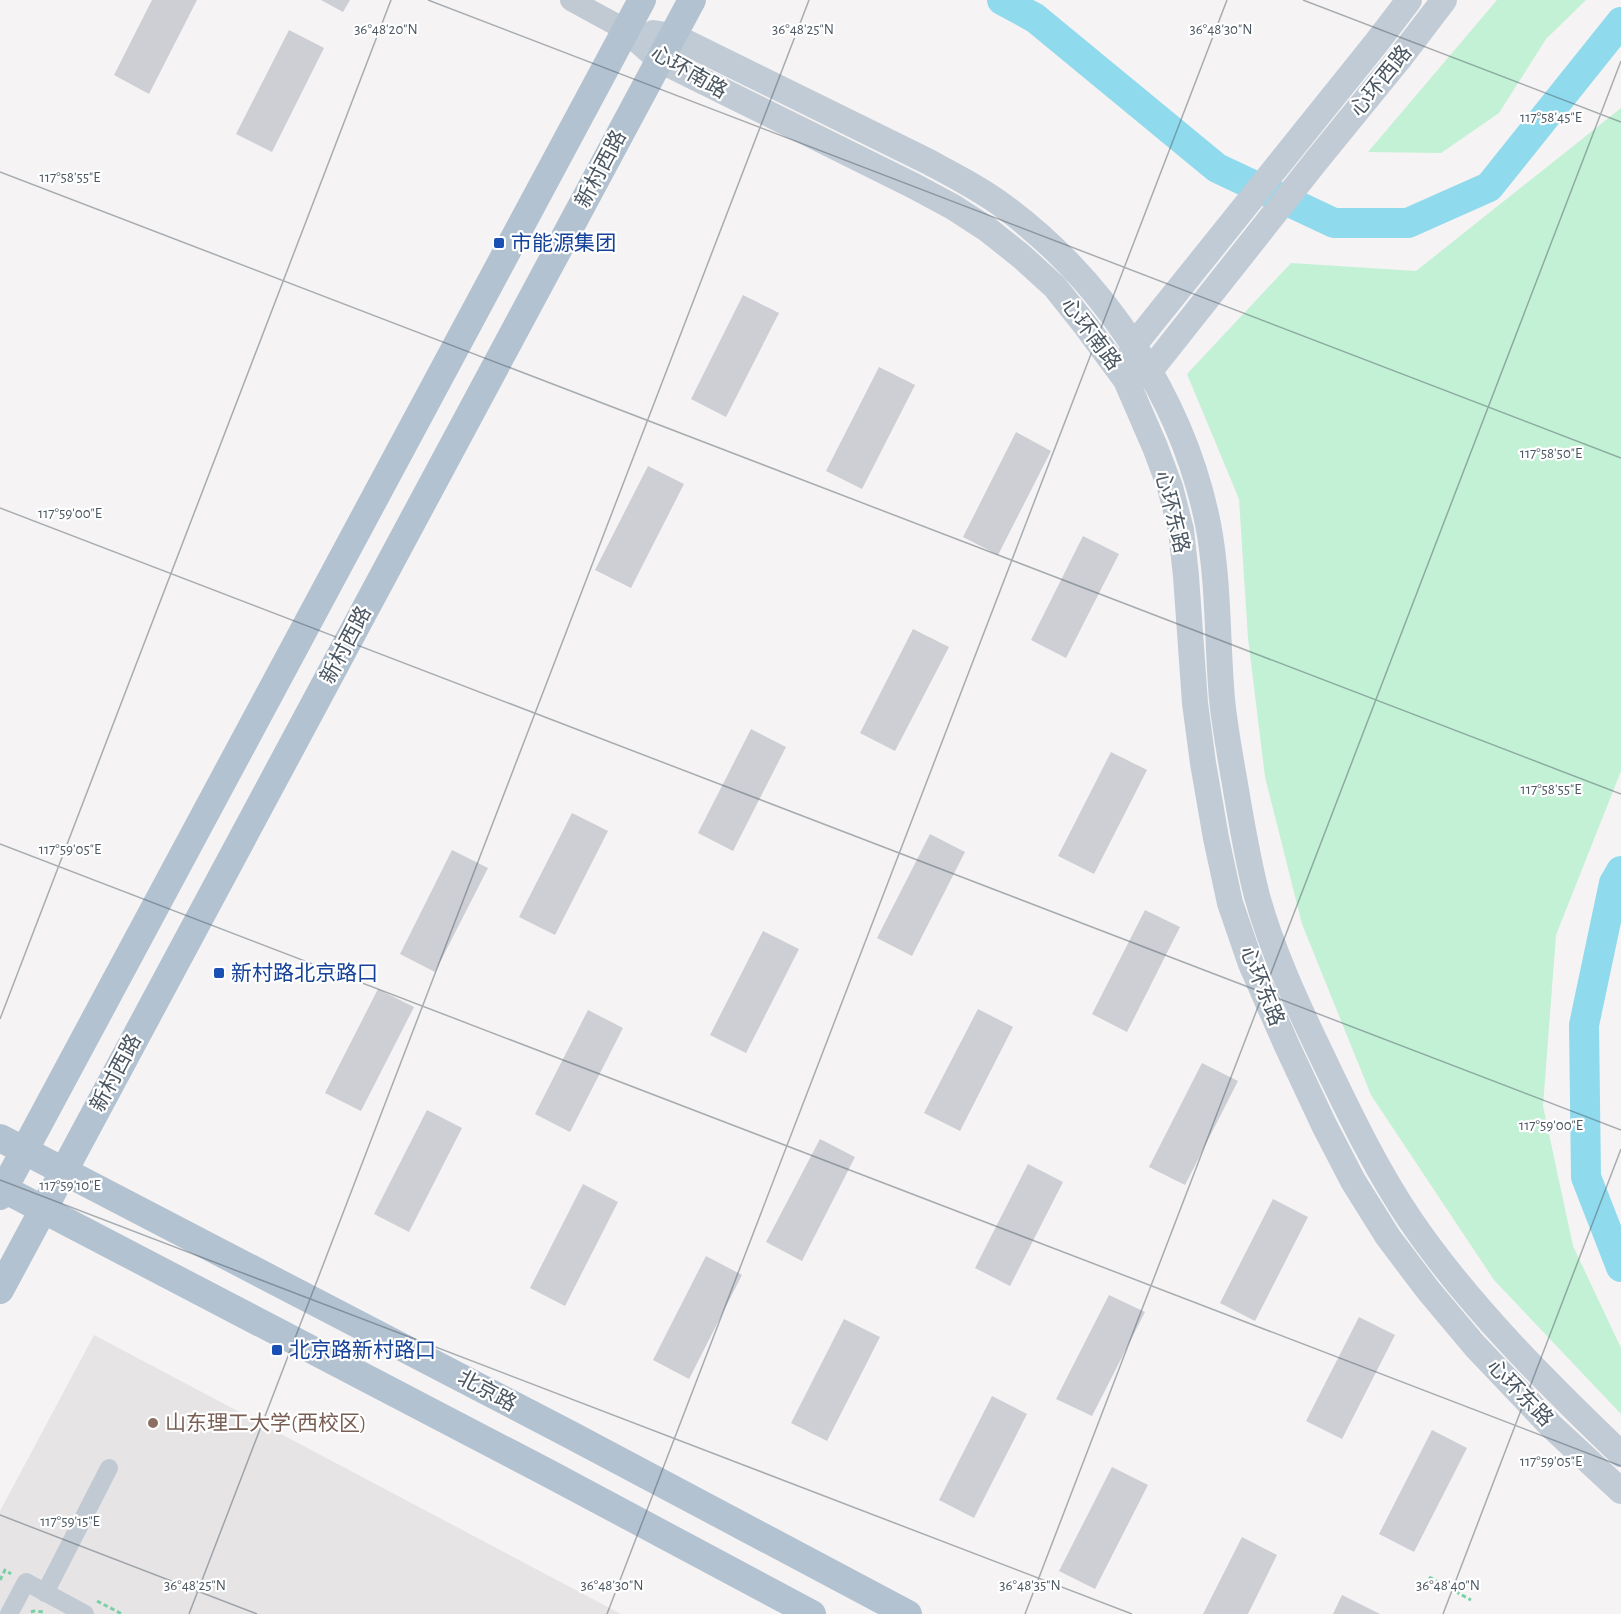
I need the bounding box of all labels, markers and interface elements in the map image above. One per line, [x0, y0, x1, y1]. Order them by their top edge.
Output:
text: 36°48'20"N [354, 22, 418, 37]
text: 36°48'25"N [772, 22, 834, 37]
text: 36°48'30"N [1190, 22, 1253, 37]
street label: 心环南路 [647, 41, 731, 102]
street label: 心环西路 [1346, 41, 1416, 120]
text: 117°58'45"E [1520, 110, 1582, 125]
street label: 新村西路 [571, 127, 630, 211]
text: 117°58'55"E [40, 170, 100, 185]
place label: 市能源集团 [511, 232, 616, 254]
marker: 市能源集团 [492, 236, 506, 250]
street label: 心环南路 [1057, 294, 1125, 374]
text: 117°58'50"E [1520, 446, 1582, 461]
street label: 心环东路 [1152, 468, 1193, 555]
text: 117°59'00"E [38, 506, 102, 521]
street label: 新村西路 [316, 603, 375, 687]
text: 117°58'55"E [1521, 782, 1581, 797]
text: 117°59'05"E [39, 842, 101, 857]
street label: 心环东路 [1237, 943, 1288, 1029]
place label: 新村路北京路口 [231, 962, 378, 984]
marker: 新村路北京路口 [212, 966, 226, 980]
street label: 新村西路 [86, 1031, 145, 1115]
text: 117°59'00"E [1519, 1118, 1583, 1133]
text: 117°59'10"E [39, 1178, 101, 1193]
place label: 北京路新村路口 [289, 1339, 436, 1361]
marker: 北京路新村路口 [270, 1343, 284, 1357]
street label: 心环东路 [1483, 1355, 1557, 1431]
street label: 北京路 [454, 1366, 520, 1415]
place label: 山东理工大学(西校区) [165, 1412, 366, 1434]
marker: 山东理工大学(西校区) [146, 1416, 160, 1430]
text: 117°59'05"E [1520, 1454, 1582, 1469]
text: 117°59'15"E [40, 1514, 100, 1529]
text: 36°48'25"N [164, 1578, 226, 1593]
text: 36°48'30"N [581, 1578, 644, 1593]
text: 36°48'35"N [999, 1578, 1061, 1593]
text: 36°48'40"N [1416, 1578, 1480, 1593]

